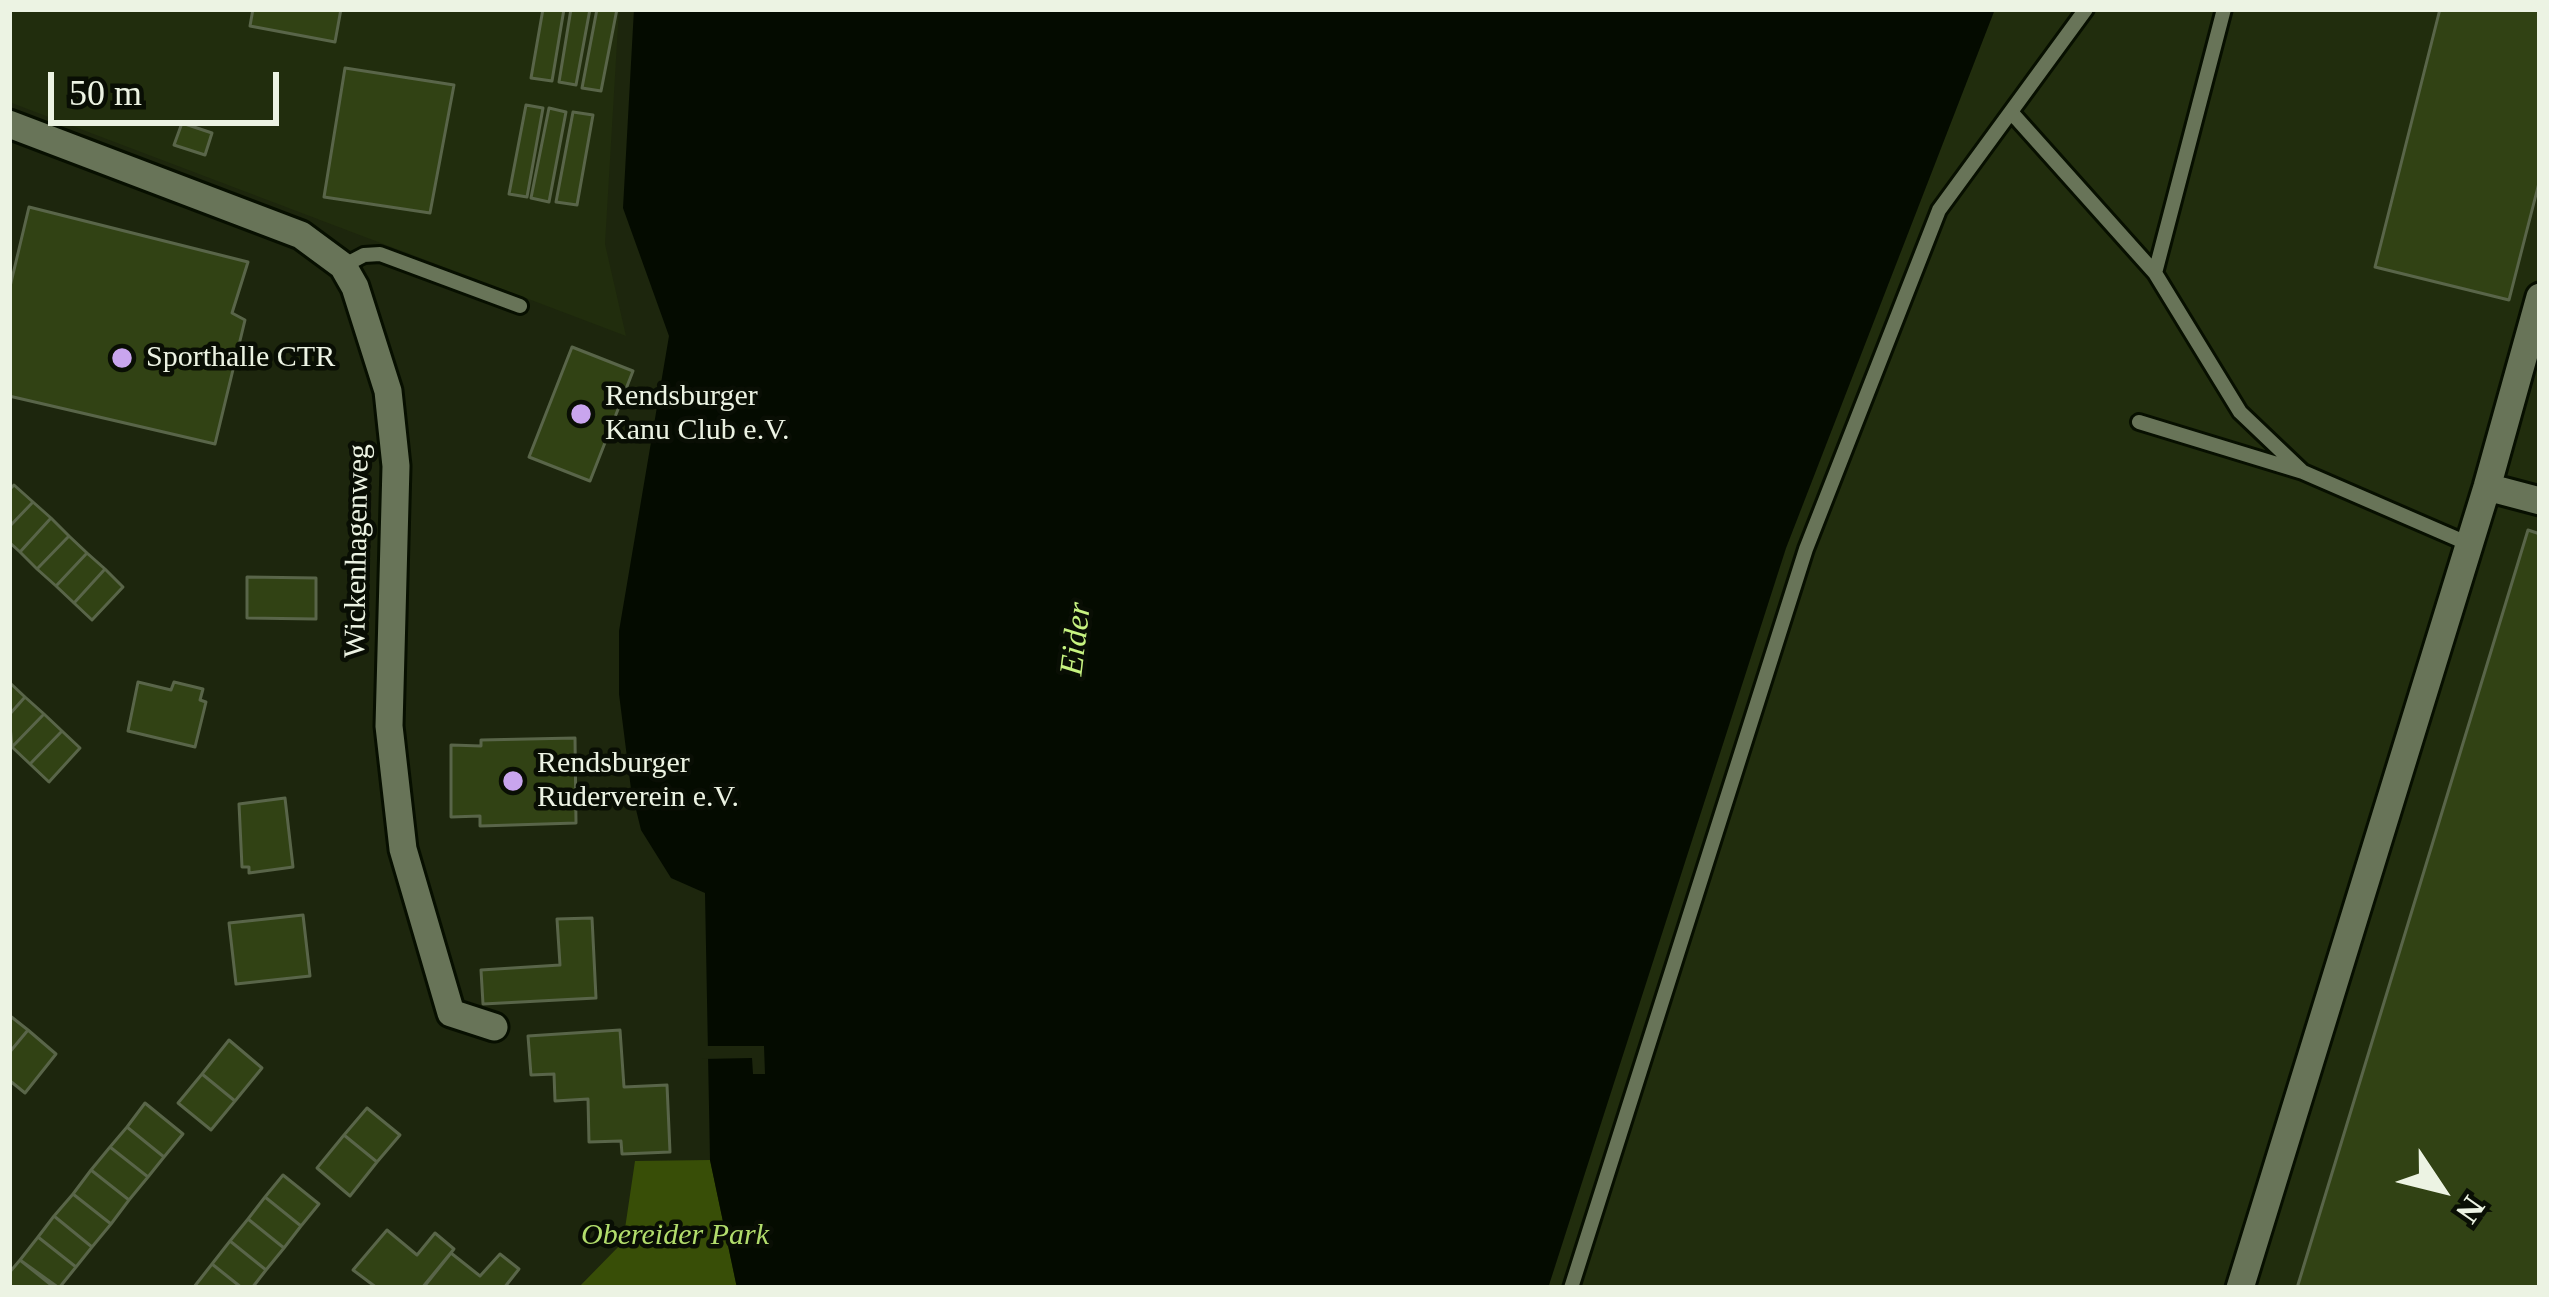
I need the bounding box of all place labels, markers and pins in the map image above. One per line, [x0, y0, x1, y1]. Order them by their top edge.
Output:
place label: Sporthalle CTR [146, 340, 335, 376]
marker: Sporthalle CTR [109, 345, 135, 371]
place label: Rendsburger Kanu Club e.V. [605, 379, 789, 450]
marker: Rendsburger Kanu Club e.V. [568, 401, 594, 427]
place label: Rendsburger Ruderverein e.V. [537, 746, 739, 816]
marker: Rendsburger Ruderverein e.V. [500, 768, 526, 794]

